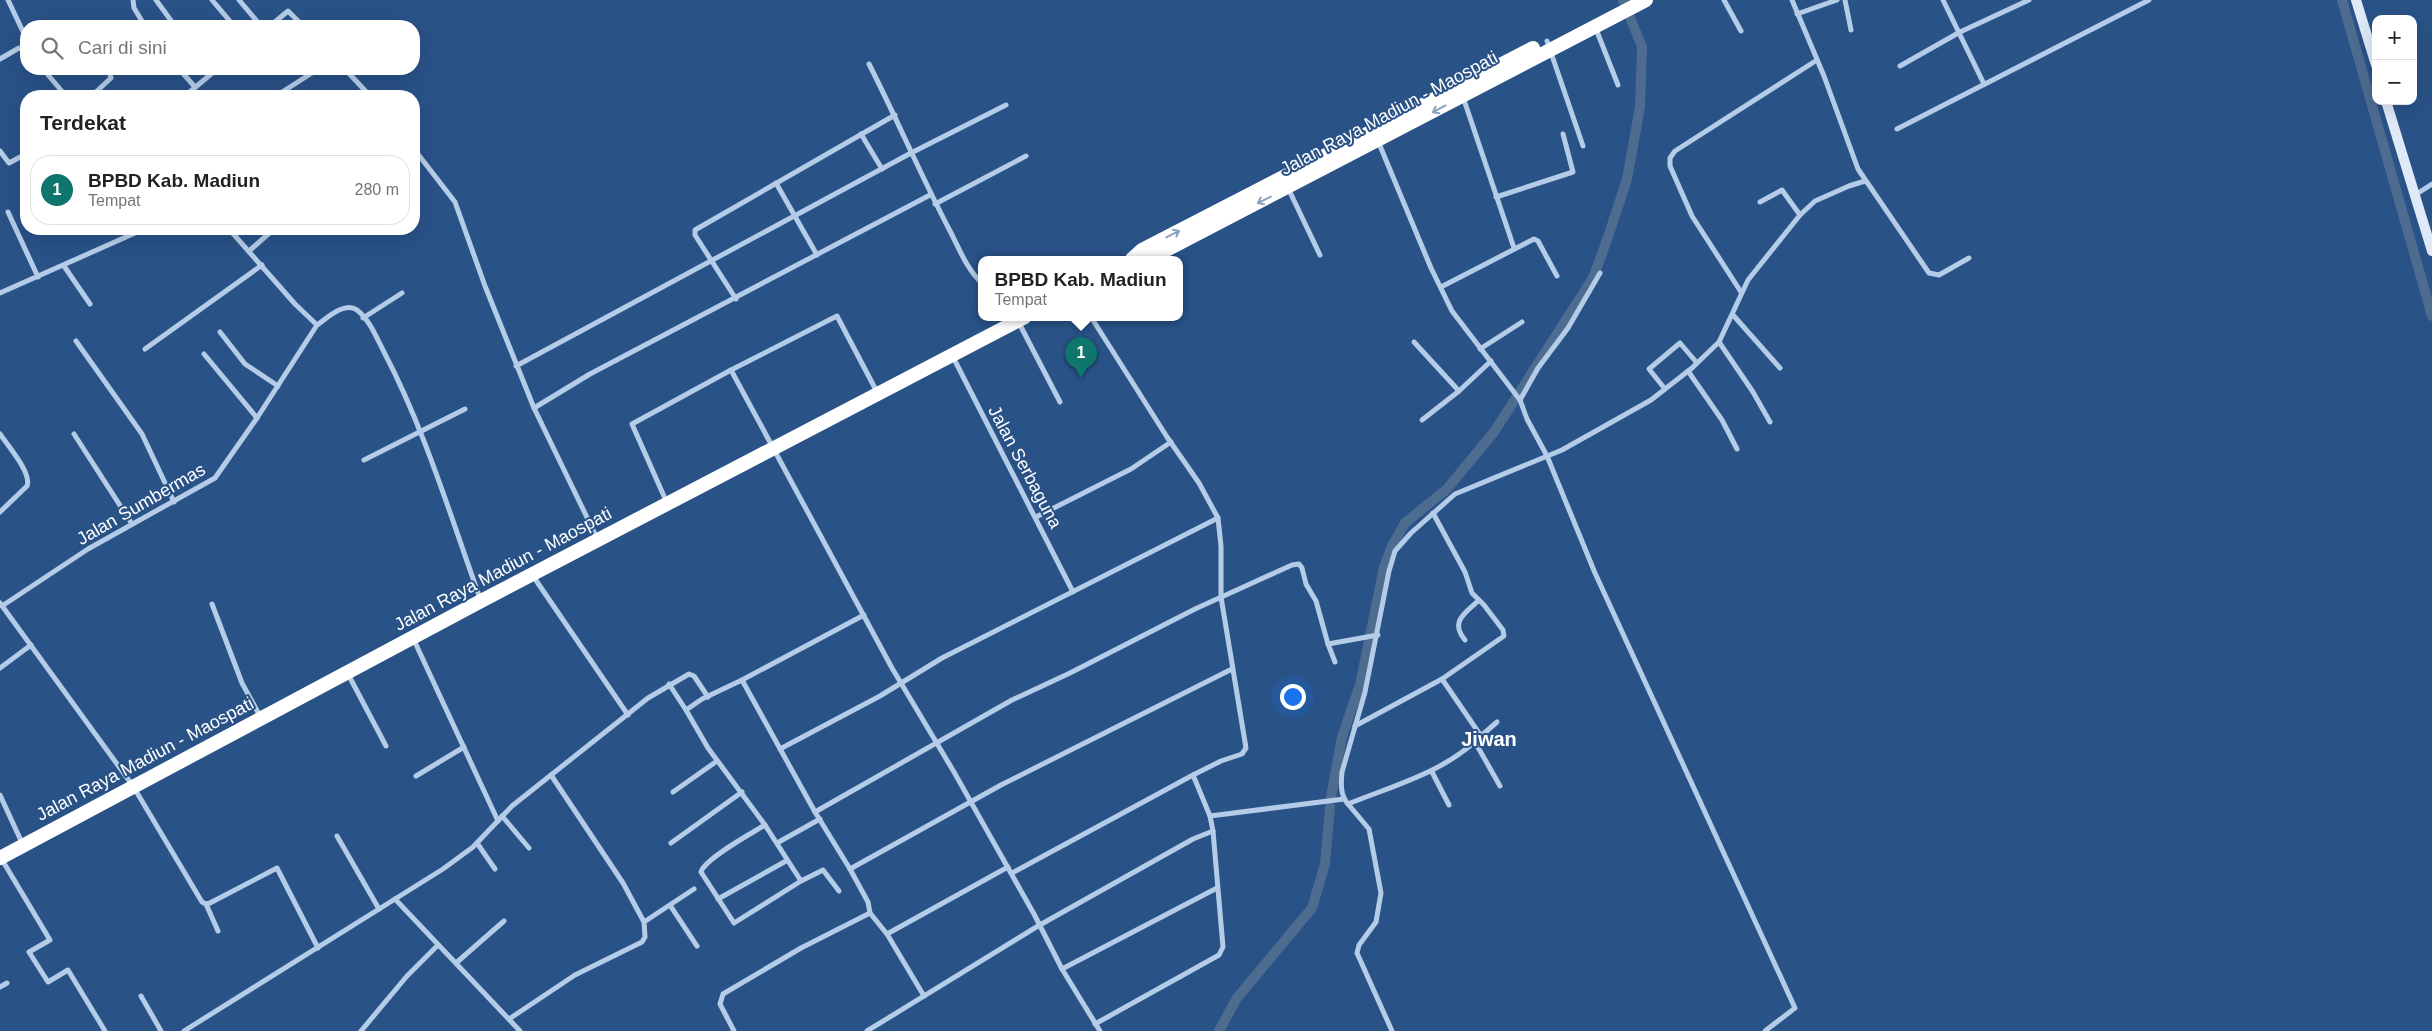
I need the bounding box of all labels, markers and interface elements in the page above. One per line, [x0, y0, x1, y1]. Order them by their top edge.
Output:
map controls [2372, 15, 2417, 105]
button: + [2372, 15, 2417, 60]
search box [20, 20, 420, 75]
icon: search [38, 34, 66, 62]
text: Cari di sini [78, 37, 167, 58]
street label: Jalan Raya Madiun - Maospati [1277, 47, 1501, 179]
button: − [2372, 60, 2417, 105]
one-way arrow [1432, 105, 1447, 114]
text: Terdekat [40, 111, 126, 134]
text: BPBD Kab. Madiun [88, 170, 260, 191]
text: 1 [53, 181, 61, 198]
text: 280 m [355, 181, 399, 198]
text: Tempat [88, 192, 140, 209]
one-way arrow [1257, 196, 1272, 205]
one-way arrow [1165, 229, 1180, 238]
popup [978, 256, 1183, 321]
text: BPBD Kab. Madiun [994, 269, 1167, 290]
text: Tempat [994, 291, 1047, 308]
pin: 1 [1065, 337, 1097, 378]
street label: Jalan Serbaguna [984, 402, 1066, 533]
street label: Jalan Sumbermas [73, 459, 209, 549]
street label: Jalan Raya Madiun - Maospati [391, 503, 615, 635]
your location [1280, 684, 1306, 710]
street label: Jalan Raya Madiun - Maospati [33, 693, 257, 825]
district label: Jiwan [1461, 728, 1517, 750]

